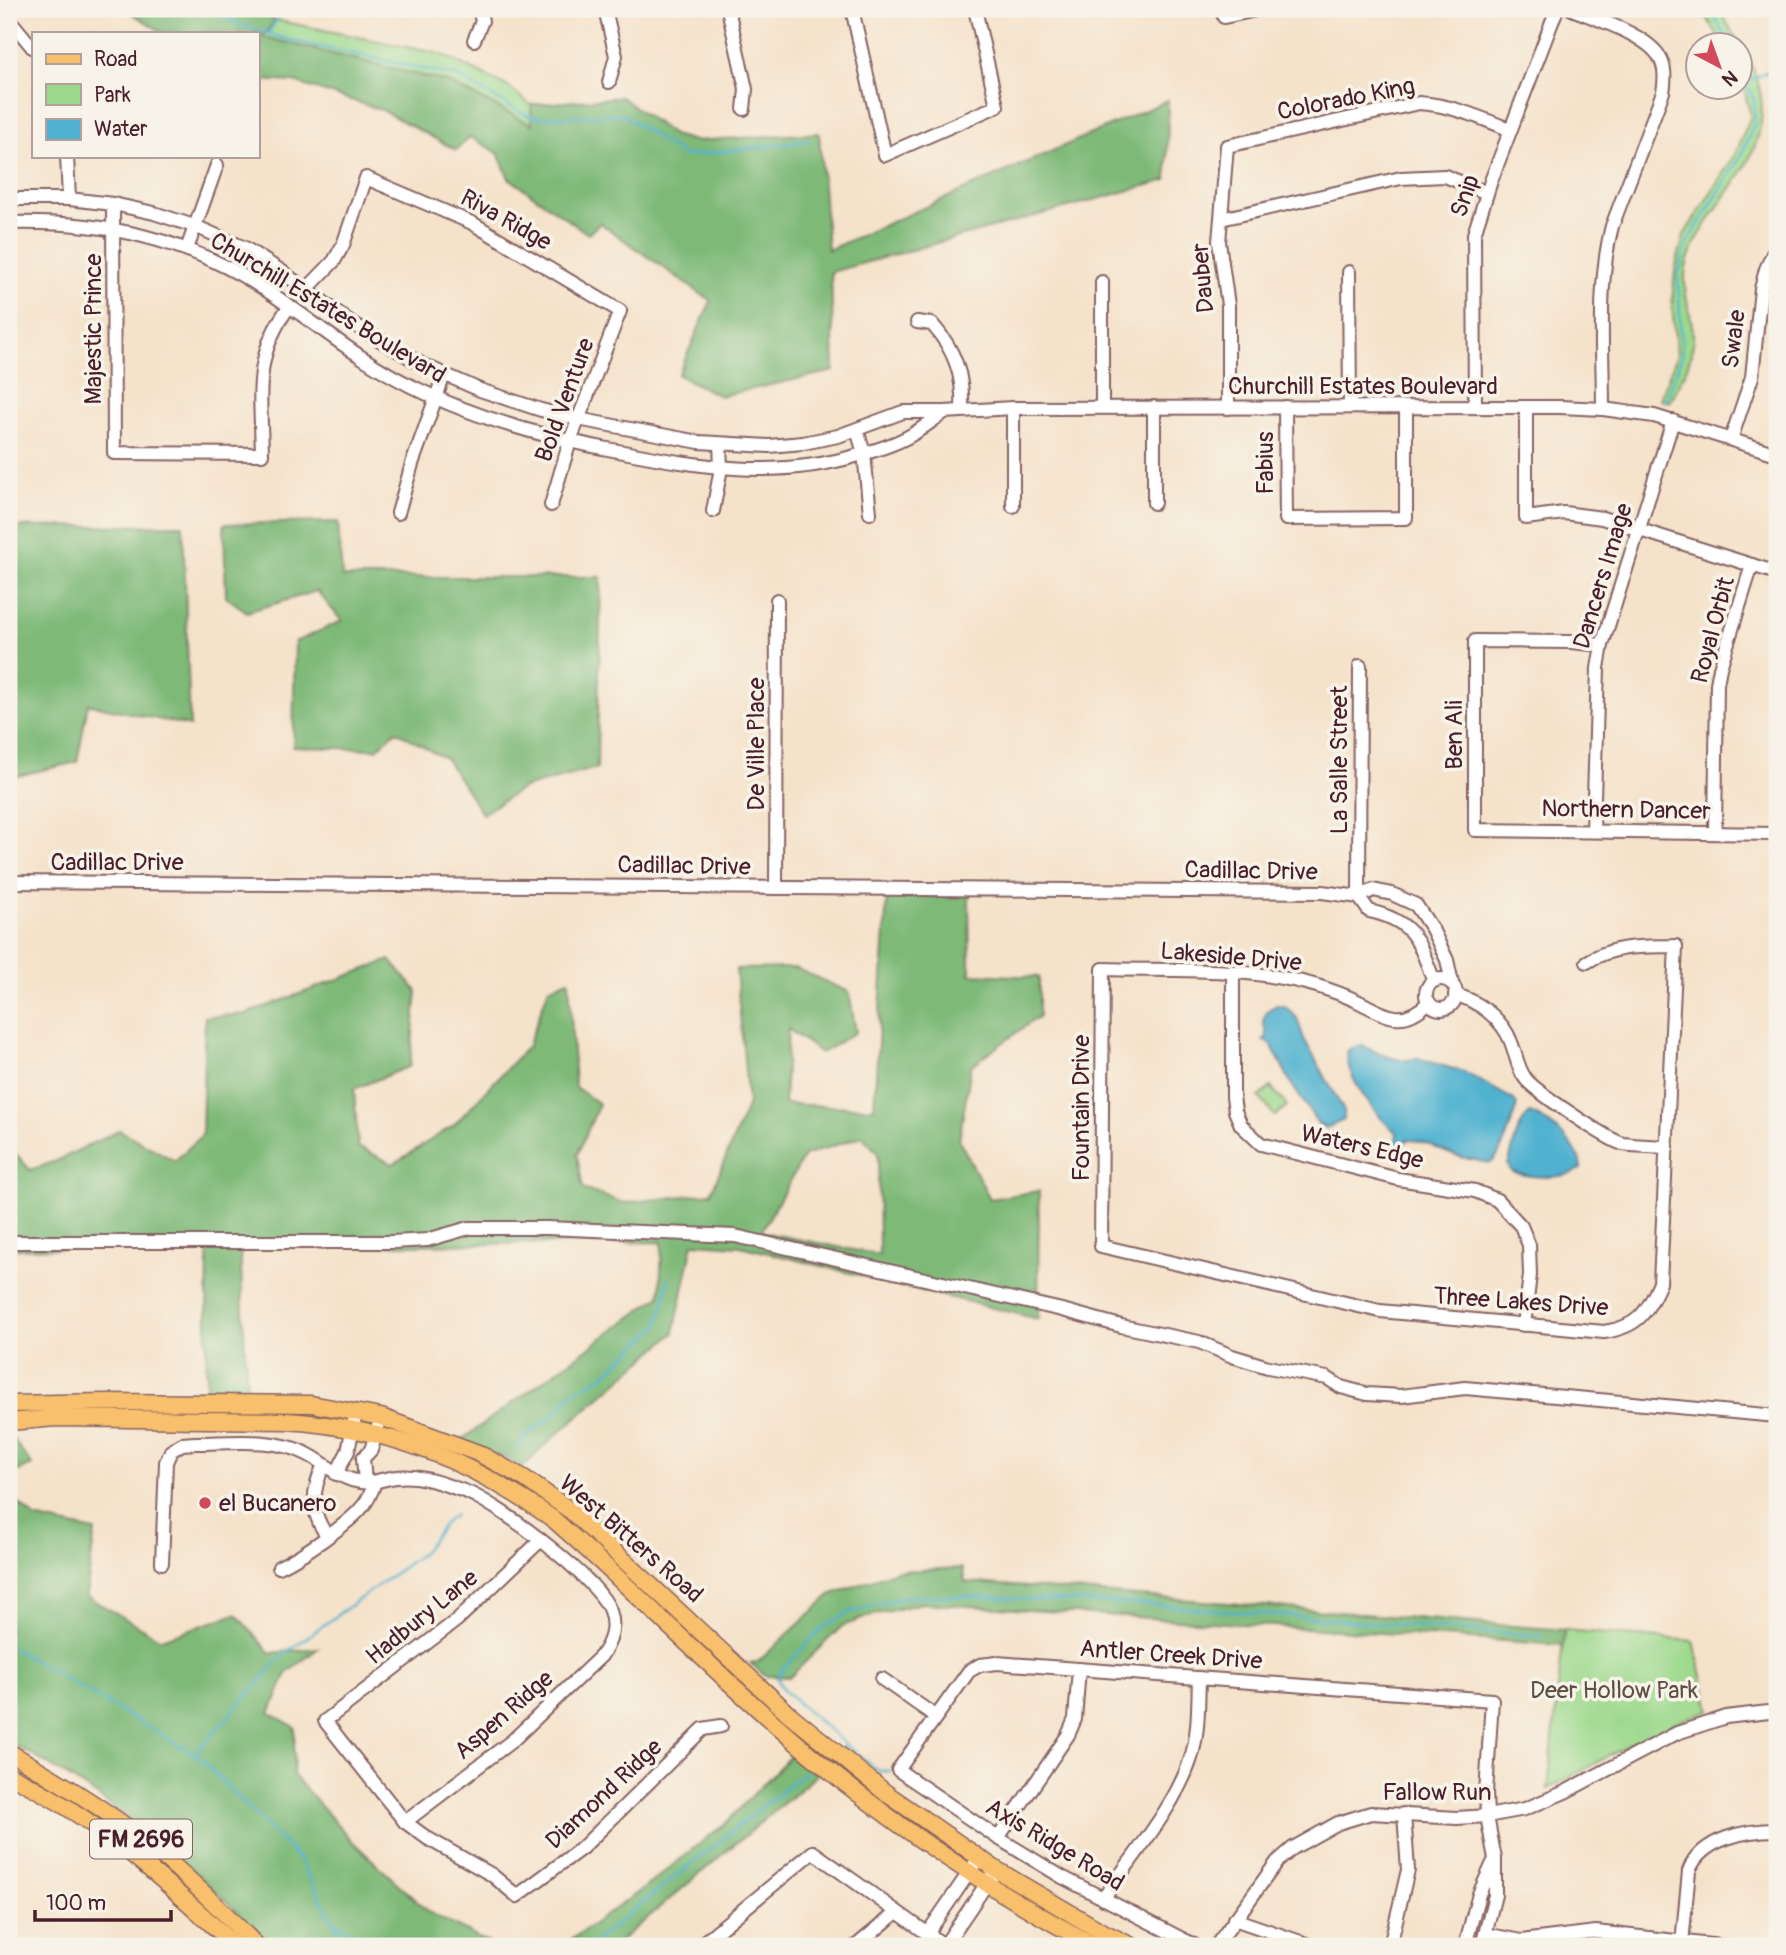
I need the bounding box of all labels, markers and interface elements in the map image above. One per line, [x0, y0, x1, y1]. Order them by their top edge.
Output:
legend [32, 32, 259, 158]
north arrow [1684, 32, 1754, 102]
text: Road [94, 46, 138, 73]
text: N [1717, 65, 1742, 91]
street label: Colorado King [1275, 71, 1417, 127]
text: Park [94, 82, 131, 109]
text: Water [94, 116, 148, 143]
street label: Snip [1444, 171, 1486, 221]
street label: Riva Ridge [455, 183, 557, 257]
street label: Churchill Estates Boulevard [205, 226, 451, 390]
street label: Dauber [1185, 241, 1220, 314]
street label: Majestic Prince [79, 253, 108, 404]
street label: Swale [1716, 308, 1752, 370]
street label: Bold Venture [529, 334, 601, 466]
street label: Churchill Estates Boulevard [1228, 372, 1498, 401]
street label: Fabius [1251, 431, 1280, 495]
street label: Dancers Image [1567, 500, 1639, 652]
street label: Royal Orbit [1685, 573, 1741, 686]
street label: De Ville Place [742, 677, 771, 811]
street label: La Salle Street [1325, 685, 1354, 834]
street label: Ben Ali [1440, 700, 1469, 770]
street label: Northern Dancer [1541, 794, 1711, 826]
street label: Cadillac Drive [50, 848, 184, 877]
street label: Cadillac Drive [617, 850, 751, 882]
street label: Cadillac Drive [1184, 855, 1318, 887]
street label: Lakeside Drive [1159, 936, 1303, 978]
street label: Fountain Drive [1067, 1035, 1096, 1181]
street label: Waters Edge [1298, 1119, 1426, 1175]
street label: Three Lakes Drive [1433, 1281, 1610, 1323]
street label: West Bitters Road [553, 1469, 709, 1609]
place label: el Bucanero [219, 1489, 337, 1518]
marker: el Bucanero [197, 1495, 213, 1511]
street label: Hadbury Lane [360, 1563, 484, 1671]
street label: Antler Creek Drive [1079, 1634, 1263, 1676]
street label: Aspen Ridge [449, 1664, 559, 1766]
park label: Deer Hollow Park [1530, 1676, 1698, 1705]
street label: Diamond Ridge [540, 1733, 668, 1855]
street label: Fallow Run [1382, 1778, 1492, 1807]
street label: Axis Ridge Road [981, 1792, 1129, 1898]
road number: FM 2696 [90, 1820, 192, 1858]
scale bar [35, 1878, 172, 1922]
text: 100 m [46, 1890, 106, 1917]

